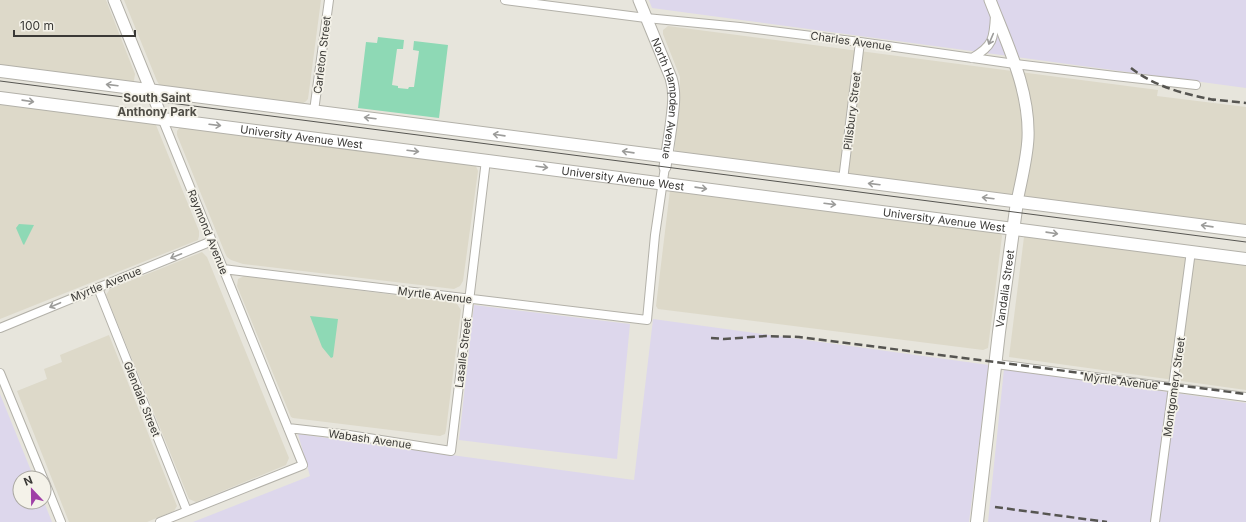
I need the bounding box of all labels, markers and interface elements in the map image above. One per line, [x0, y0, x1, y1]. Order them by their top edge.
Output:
scale bar [14, 12, 135, 38]
street label: Carleton Street [310, 15, 334, 95]
text: 100 m [20, 18, 54, 33]
street label: Charles Avenue [810, 28, 892, 54]
one-way arrow [987, 33, 994, 45]
street label: North Hampden Avenue [648, 36, 681, 160]
street label: Pillsbury Street [840, 71, 864, 151]
one-way arrow [106, 81, 119, 89]
district label: South Saint Anthony Park [117, 90, 197, 119]
one-way arrow [21, 97, 34, 105]
one-way arrow [364, 114, 377, 122]
one-way arrow [208, 121, 221, 129]
street label: University Avenue West [239, 122, 364, 152]
one-way arrow [493, 131, 506, 139]
one-way arrow [406, 147, 419, 155]
one-way arrow [622, 148, 635, 156]
one-way arrow [535, 163, 548, 171]
street label: University Avenue West [561, 164, 685, 193]
one-way arrow [868, 180, 881, 188]
one-way arrow [694, 184, 707, 192]
street label: Raymond Avenue [185, 187, 231, 277]
one-way arrow [982, 194, 995, 202]
one-way arrow [823, 201, 836, 208]
street label: University Avenue West [882, 205, 1007, 235]
one-way arrow [1201, 222, 1214, 230]
one-way arrow [1046, 229, 1059, 237]
street label: Vandalia Street [993, 249, 1017, 328]
one-way arrow [170, 252, 182, 260]
street label: Myrtle Avenue [69, 263, 143, 305]
street label: Myrtle Avenue [397, 283, 473, 307]
one-way arrow [50, 302, 62, 309]
street label: Lasalle Street [452, 317, 474, 389]
street label: Montgomery Street [1160, 336, 1188, 438]
street label: Glendale Street [121, 359, 164, 439]
street label: Myrtle Avenue [1083, 369, 1159, 393]
street label: Wabash Avenue [328, 426, 412, 452]
north arrow [12, 470, 52, 510]
text: N [22, 473, 35, 489]

